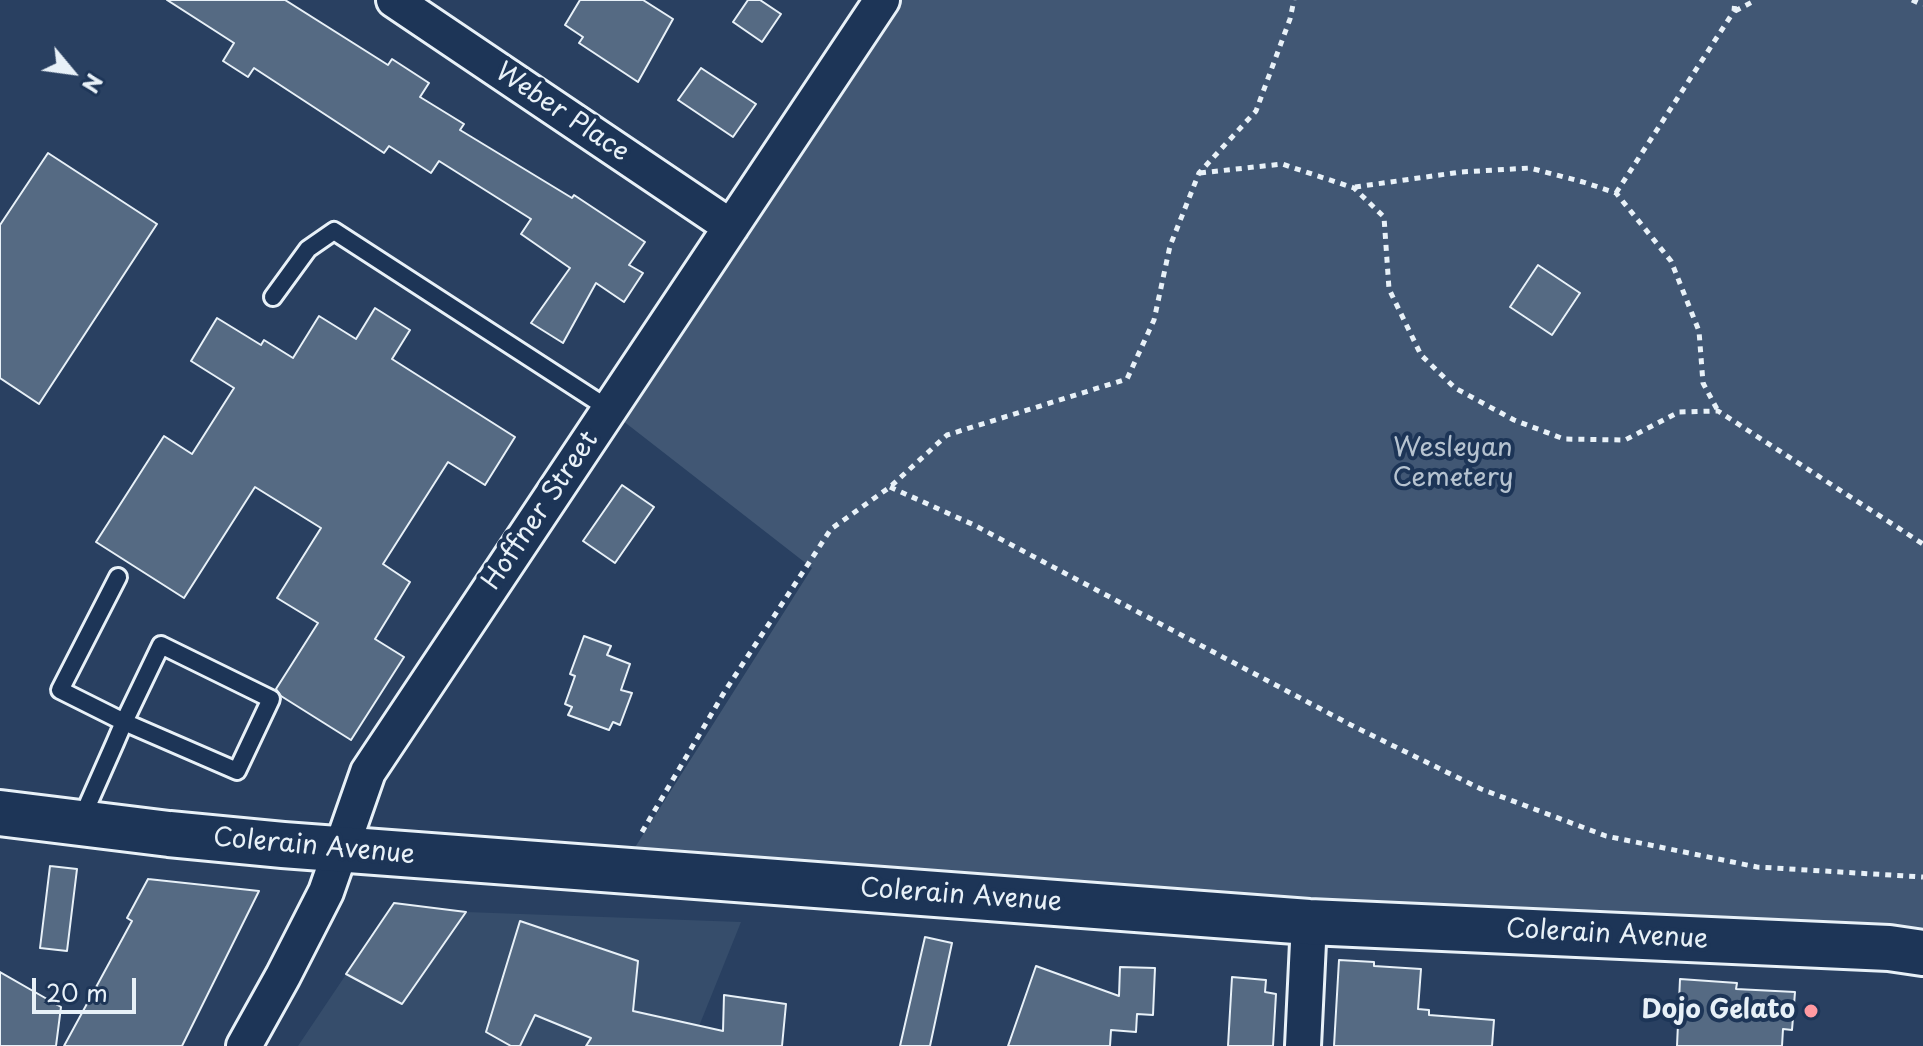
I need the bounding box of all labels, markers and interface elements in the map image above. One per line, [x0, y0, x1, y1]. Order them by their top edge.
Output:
north arrow [32, 32, 112, 112]
street label: Weber Place [489, 57, 635, 169]
text: N [75, 68, 112, 100]
street label: Hoffner Street [476, 426, 606, 596]
park label: Wesleyan Cemetery [1392, 433, 1514, 494]
street label: Colerain Avenue [212, 823, 416, 871]
street label: Colerain Avenue [859, 873, 1063, 919]
street label: Colerain Avenue [1505, 914, 1709, 956]
scale bar [36, 962, 140, 1012]
text: 20 m [46, 974, 108, 1010]
place label: Dojo Gelato [1641, 995, 1795, 1027]
marker: Dojo Gelato [1802, 1002, 1820, 1020]

